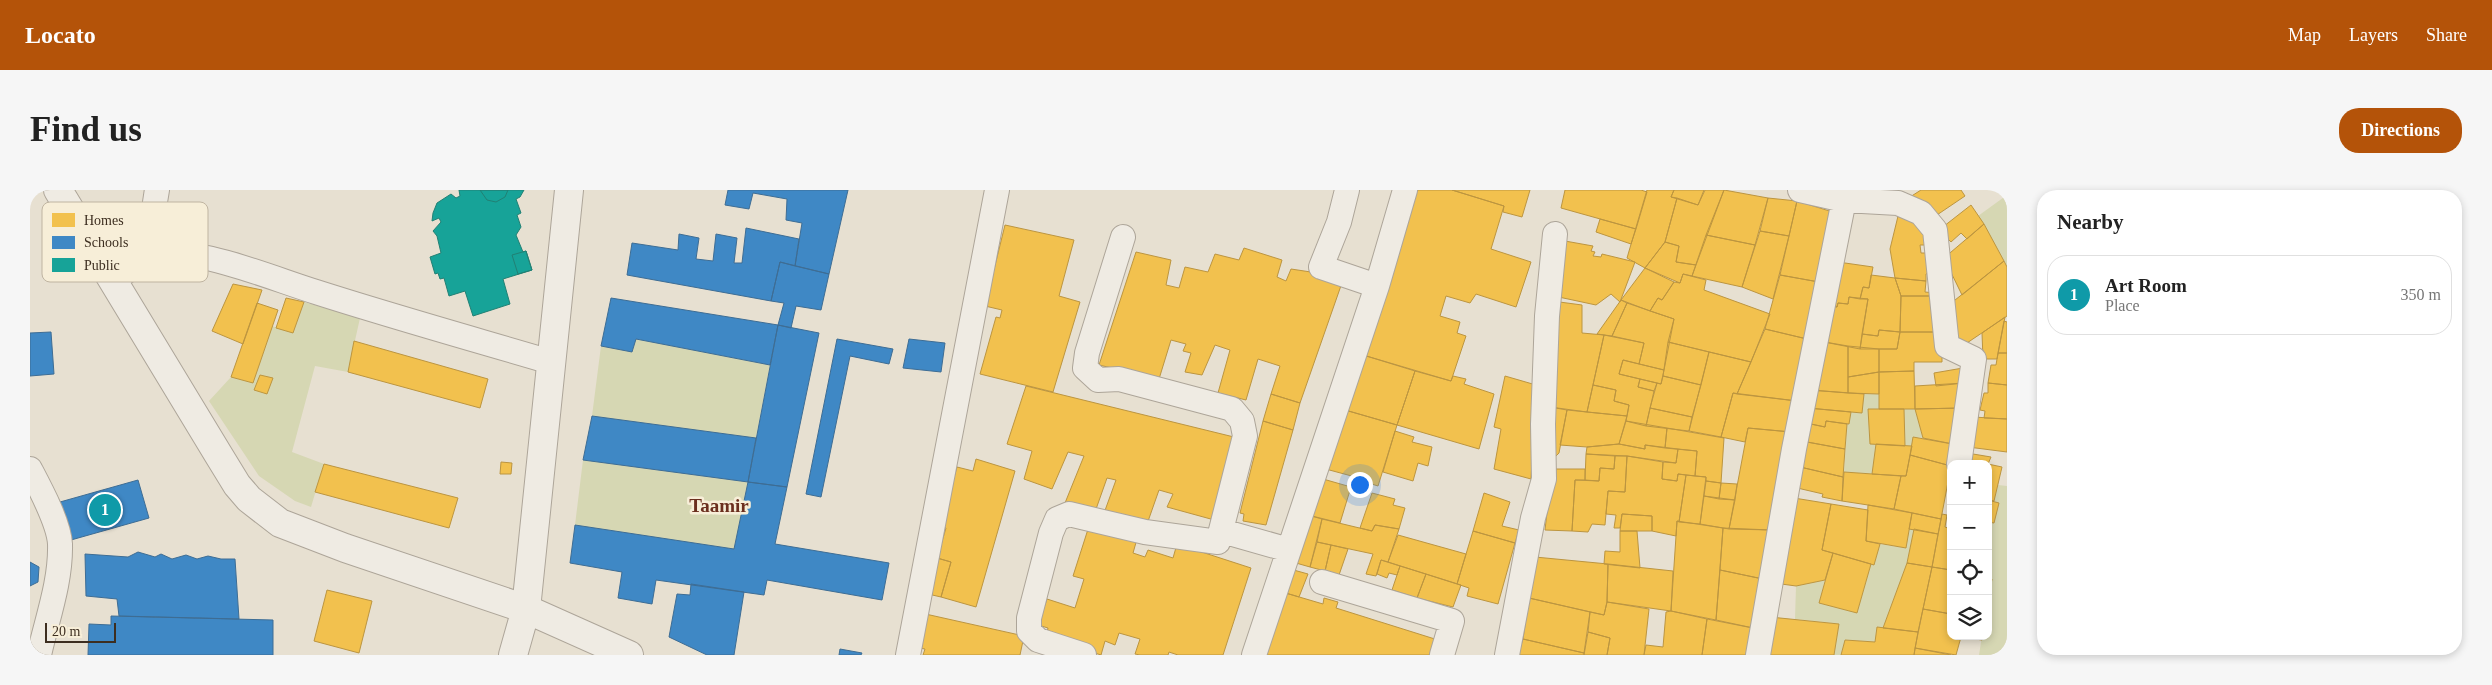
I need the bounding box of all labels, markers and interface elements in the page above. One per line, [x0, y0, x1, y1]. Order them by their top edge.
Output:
text: Locato [25, 22, 96, 48]
text: Map [2288, 25, 2321, 45]
text: Layers [2349, 25, 2398, 45]
text: Share [2426, 25, 2467, 45]
button: Directions [2339, 108, 2462, 153]
text: Find us [30, 110, 142, 149]
legend [42, 202, 208, 282]
text: Nearby [2057, 210, 2124, 234]
text: Homes [84, 213, 124, 228]
text: Schools [84, 235, 128, 250]
text: Public [84, 258, 120, 273]
text: Art Room [2105, 275, 2187, 296]
text: 1 [2070, 286, 2078, 303]
text: 350 m [2401, 286, 2441, 303]
text: Place [2105, 297, 2140, 314]
map controls [1947, 460, 1992, 640]
button: + [1947, 460, 1992, 505]
your location [1347, 472, 1373, 498]
pin: 1 [89, 491, 121, 529]
district label: Taamir [689, 495, 749, 516]
button: − [1947, 505, 1992, 550]
button: locate [1947, 550, 1992, 595]
button: layers [1947, 595, 1992, 640]
scale bar [45, 620, 116, 643]
text: 20 m [52, 624, 80, 639]

